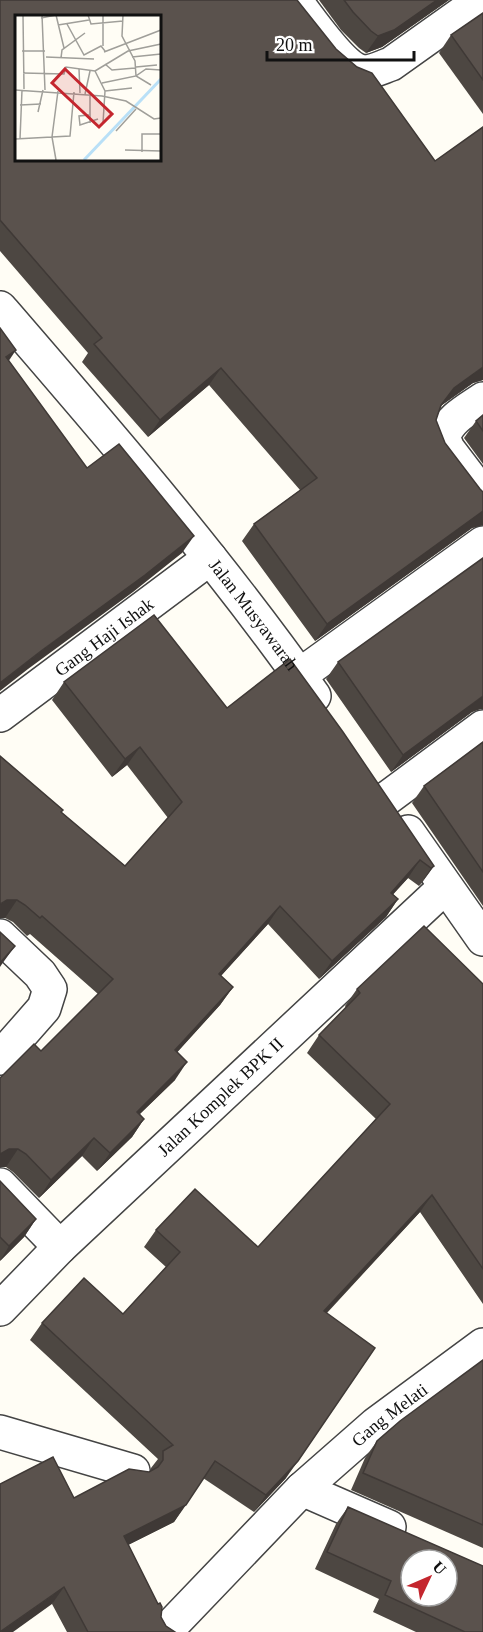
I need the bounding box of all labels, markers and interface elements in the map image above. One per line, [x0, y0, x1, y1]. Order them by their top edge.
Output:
inset map [15, 15, 160, 160]
scale bar [267, 24, 414, 62]
text: 20 m [276, 35, 313, 55]
street label: Jalan Musyawarah [205, 555, 302, 674]
street label: Gang Haji Ishak [51, 594, 157, 681]
street label: Jalan Komplek BPK II [154, 1033, 287, 1160]
street label: Gang Melati [348, 1379, 431, 1451]
north arrow [399, 1548, 459, 1608]
text: U [429, 1558, 450, 1578]

